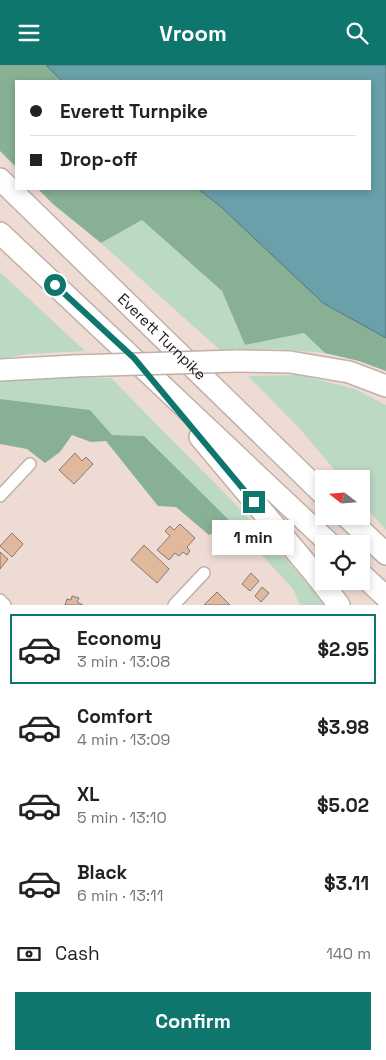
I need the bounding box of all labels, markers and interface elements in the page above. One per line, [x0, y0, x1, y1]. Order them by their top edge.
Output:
icon: menu [15, 19, 43, 47]
text: Vroom [159, 19, 227, 47]
icon: search [343, 19, 371, 47]
text: Everett Turnpike [60, 99, 208, 124]
text: Drop-off [60, 147, 138, 172]
route start [44, 274, 66, 296]
street label: Everett Turnpike [114, 289, 210, 384]
north arrow [315, 470, 370, 525]
map controls [315, 470, 370, 590]
route end [243, 491, 265, 513]
callout: 1 min [213, 519, 295, 555]
text: 1 min [233, 527, 273, 548]
button: locate [315, 535, 370, 590]
text: Economy [77, 626, 161, 651]
icon: car [17, 627, 62, 672]
text: $2.95 [317, 637, 369, 662]
text: 3 min · 13:08 [77, 651, 170, 672]
text: Comfort [77, 704, 153, 729]
icon: car [17, 705, 62, 750]
text: $3.98 [317, 715, 369, 740]
text: 4 min · 13:09 [77, 729, 170, 750]
text: XL [77, 782, 100, 807]
icon: car [17, 783, 62, 828]
text: $5.02 [317, 793, 369, 818]
text: 5 min · 13:10 [77, 807, 167, 828]
text: Black [77, 860, 127, 885]
icon: car [17, 861, 62, 906]
text: $3.11 [324, 871, 369, 896]
text: 6 min · 13:11 [77, 885, 163, 906]
icon: cash [15, 940, 43, 968]
text: Cash [55, 941, 100, 966]
text: 140 m [326, 943, 371, 964]
button: Confirm [15, 992, 371, 1050]

